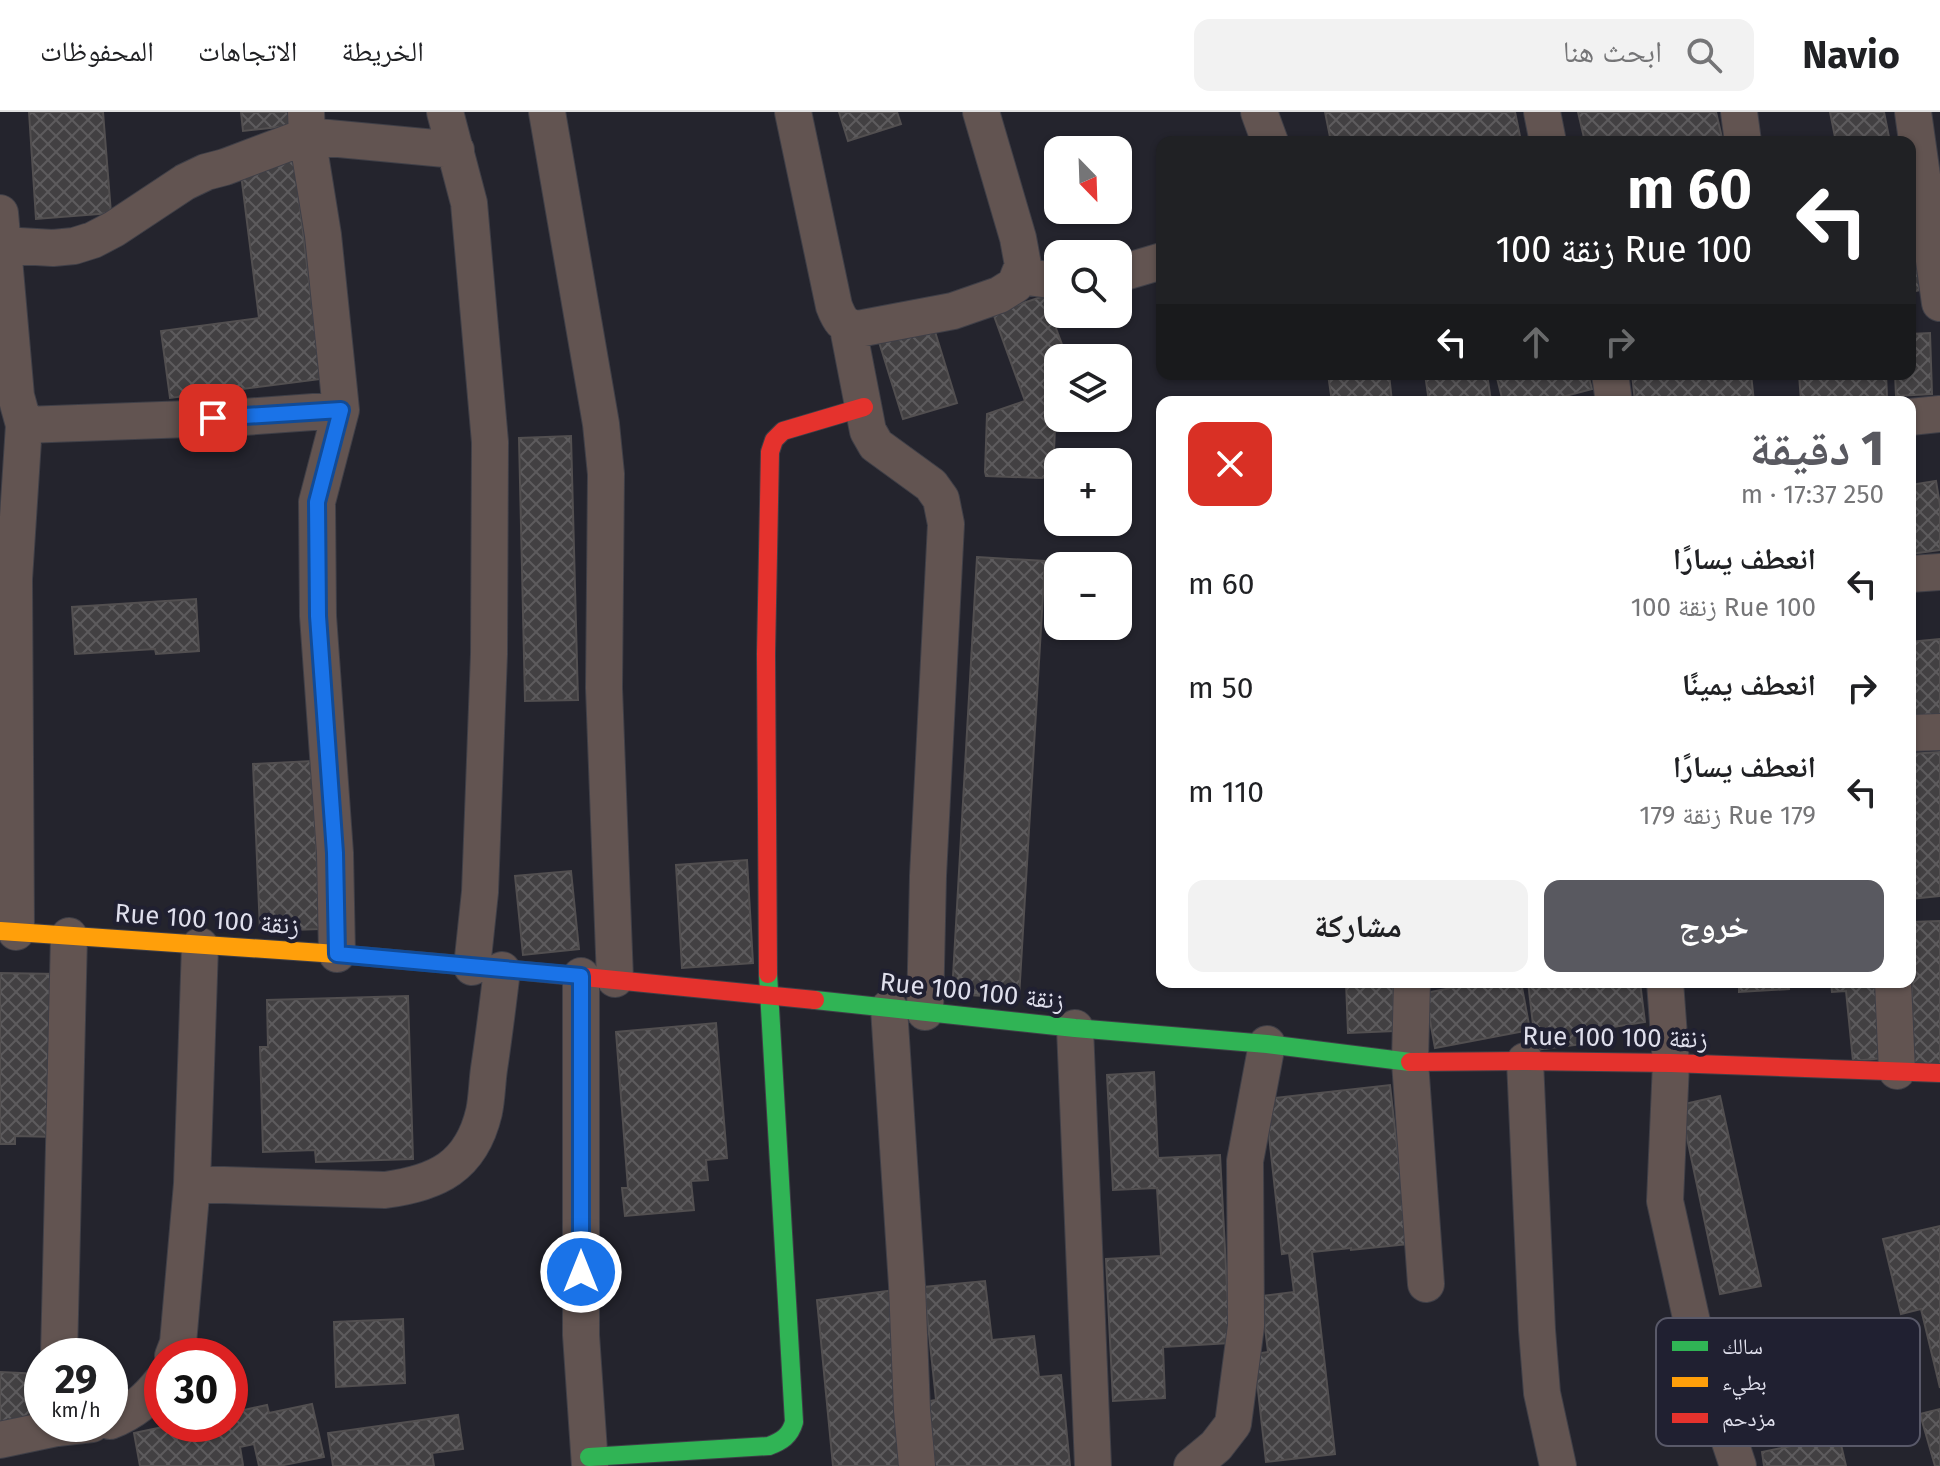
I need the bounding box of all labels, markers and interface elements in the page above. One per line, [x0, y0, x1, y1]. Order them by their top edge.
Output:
search box [1194, 19, 1754, 91]
text: Navio [1802, 32, 1900, 78]
icon: search [1682, 33, 1726, 77]
text: ابحث هنا [1563, 34, 1662, 70]
text: المحفوظات [40, 35, 154, 68]
text: الاتجاهات [198, 35, 297, 68]
text: الخريطة [341, 35, 424, 68]
north arrow [1044, 136, 1132, 224]
map controls [1044, 136, 1132, 640]
text: 60 m [1627, 156, 1752, 223]
icon: left [1780, 168, 1884, 272]
text: Rue 100 زنقة 100 [1495, 228, 1752, 272]
button: search [1044, 240, 1132, 328]
icon: left [1430, 320, 1474, 364]
icon: ahead [1514, 320, 1558, 364]
icon: right [1598, 320, 1642, 364]
button: layers [1044, 344, 1132, 432]
pin [179, 384, 247, 452]
icon: arrive [191, 396, 235, 440]
text: 1 دقيقة [1750, 420, 1884, 478]
button: close [1188, 422, 1272, 506]
button: + [1044, 448, 1132, 536]
text: 250 m · 17:37 [1741, 479, 1884, 510]
text: انعطف يسارًا [1673, 541, 1816, 577]
button: − [1044, 552, 1132, 640]
icon: left [1840, 562, 1884, 606]
text: 60 m [1188, 566, 1254, 602]
text: Rue 100 زنقة 100 [1631, 592, 1816, 623]
icon: right [1840, 666, 1884, 710]
text: انعطف يمينًا [1682, 667, 1816, 703]
text: 50 m [1188, 670, 1253, 706]
text: انعطف يسارًا [1673, 749, 1816, 785]
icon: left [1840, 770, 1884, 814]
text: 110 m [1188, 774, 1264, 810]
text: Rue 179 زنقة 179 [1639, 800, 1816, 831]
button: مشاركة [1188, 880, 1528, 972]
button: خروج [1544, 880, 1884, 972]
street label: Rue 100 زنقة 100 [113, 898, 300, 941]
street label: Rue 100 زنقة 100 [878, 966, 1066, 1017]
street label: Rue 100 زنقة 100 [1522, 1020, 1708, 1055]
position arrow [539, 1230, 623, 1314]
legend [1656, 1318, 1920, 1446]
text: سالك [1722, 1333, 1763, 1360]
speed limit sign: 30 [144, 1338, 248, 1442]
text: 29 [55, 1356, 97, 1404]
text: بطيء [1722, 1369, 1767, 1400]
text: km/h [51, 1398, 101, 1422]
text: مزدحم [1722, 1405, 1776, 1433]

